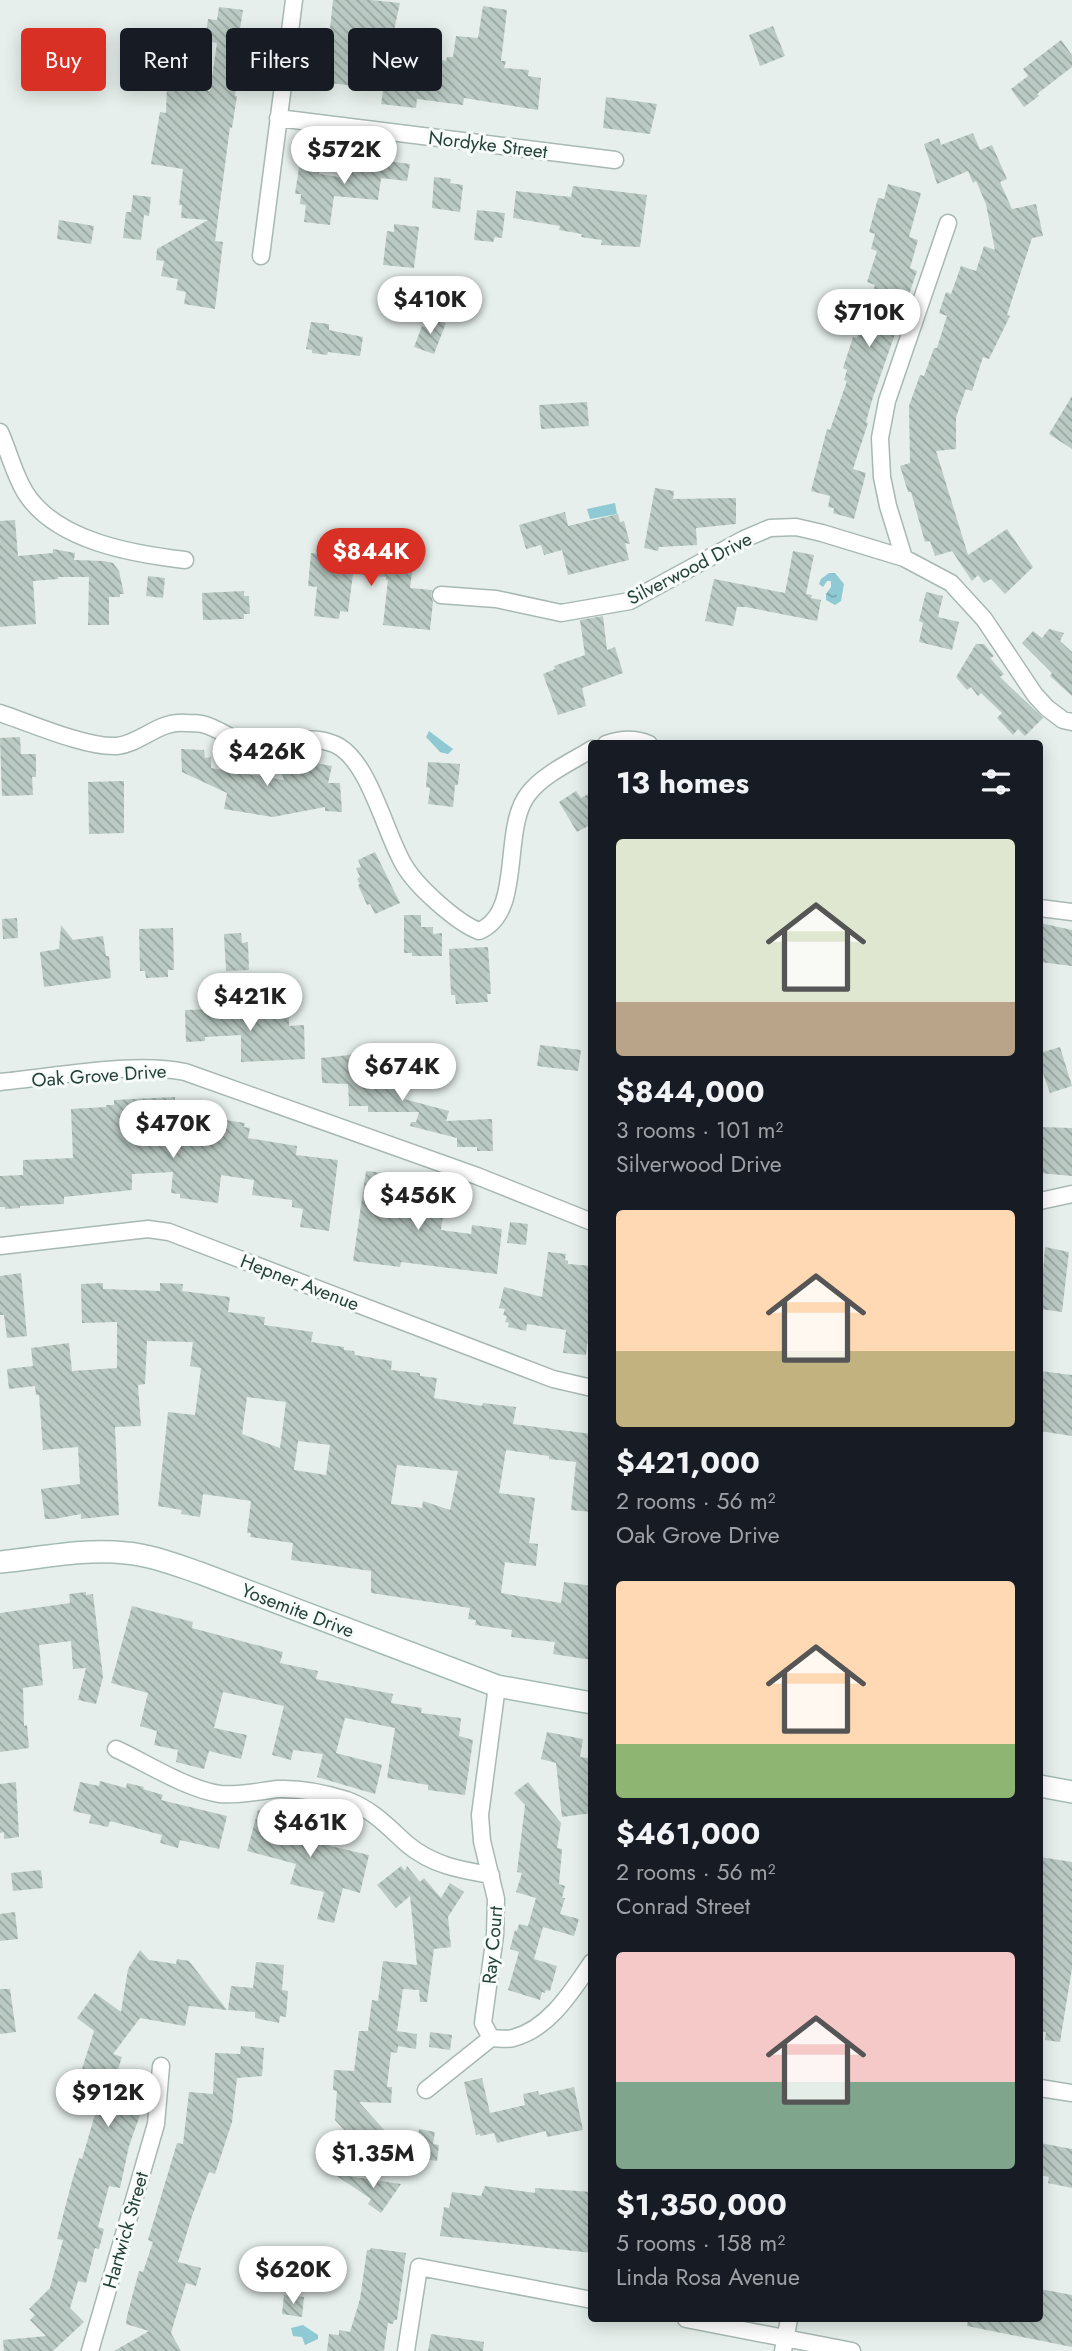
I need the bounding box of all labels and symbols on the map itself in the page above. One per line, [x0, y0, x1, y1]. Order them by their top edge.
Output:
street label: Nordyke Street [427, 124, 549, 165]
pin: $572K [295, 127, 393, 186]
pin: $410K [381, 276, 479, 336]
pin: $710K [820, 290, 918, 349]
street label: Silverwood Drive [622, 525, 756, 612]
pin: $844K [322, 528, 420, 588]
pin: $426K [218, 728, 316, 788]
pin: $421K [201, 974, 299, 1033]
pin: $674K [353, 1044, 451, 1103]
street label: Oak Grove Drive [31, 1057, 168, 1094]
pin: $470K [124, 1100, 222, 1160]
pin: $456K [369, 1172, 467, 1232]
street label: Hepner Avenue [236, 1247, 363, 1318]
street label: Yosemite Drive [238, 1577, 358, 1644]
pin: $461K [261, 1800, 359, 1859]
street label: Ray Court [476, 1904, 509, 1985]
pin: $912K [59, 2070, 157, 2129]
pin: $1.35M [316, 2130, 430, 2190]
street label: Hartwick Street [96, 2168, 155, 2292]
pin: $620K [244, 2246, 342, 2306]

